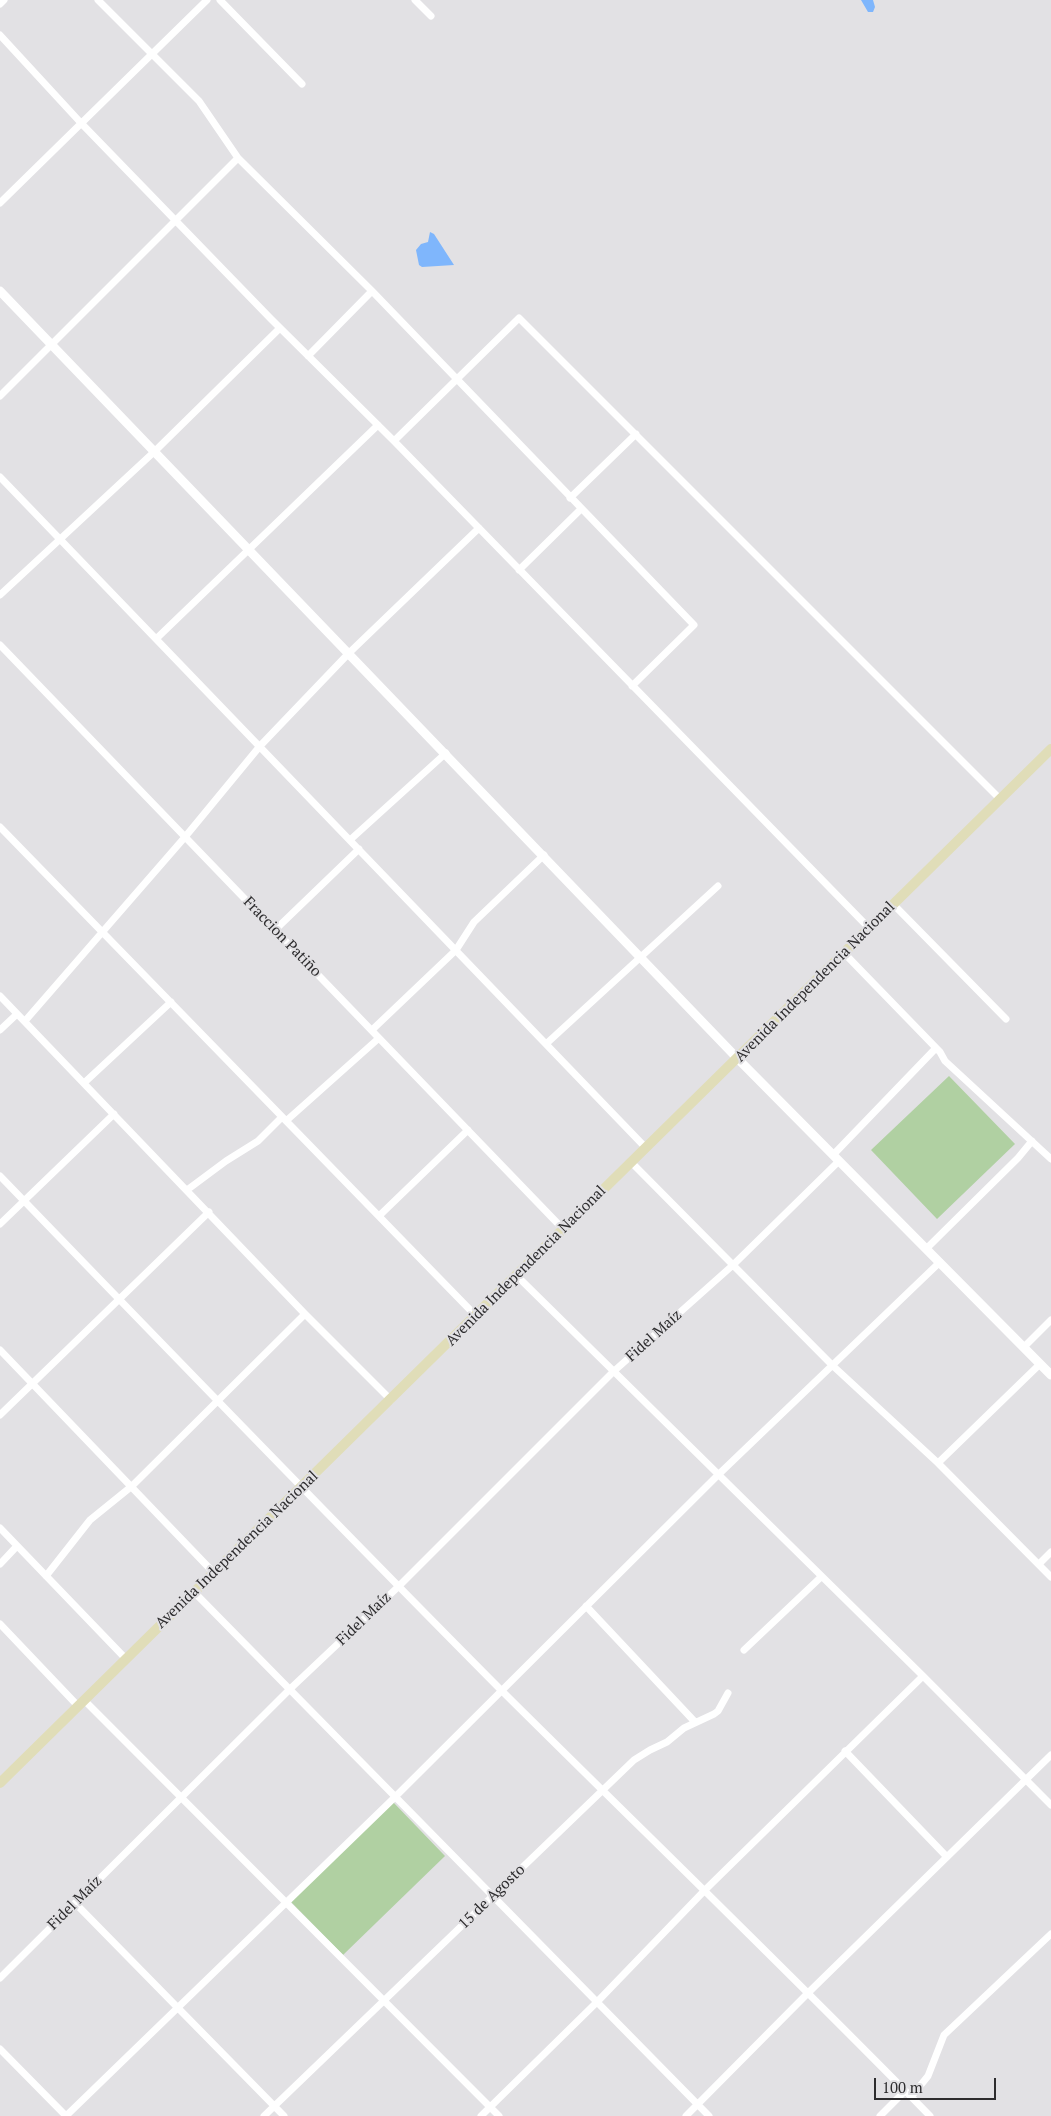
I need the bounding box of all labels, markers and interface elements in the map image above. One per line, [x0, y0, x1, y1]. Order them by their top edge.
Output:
street label: Fraccion Patiño [239, 893, 325, 981]
street label: Avenida Independencia Nacional [731, 898, 899, 1066]
street label: Avenida Independencia Nacional [442, 1182, 610, 1350]
street label: Fidel Maíz [622, 1306, 686, 1366]
street label: Avenida Independencia Nacional [152, 1468, 322, 1632]
street label: Fidel Maíz [333, 1589, 395, 1649]
street label: 15 de Agosto [455, 1861, 529, 1933]
street label: Fidel Maíz [44, 1872, 106, 1934]
scale bar [876, 2068, 998, 2100]
text: 100 m [882, 2077, 923, 2097]

